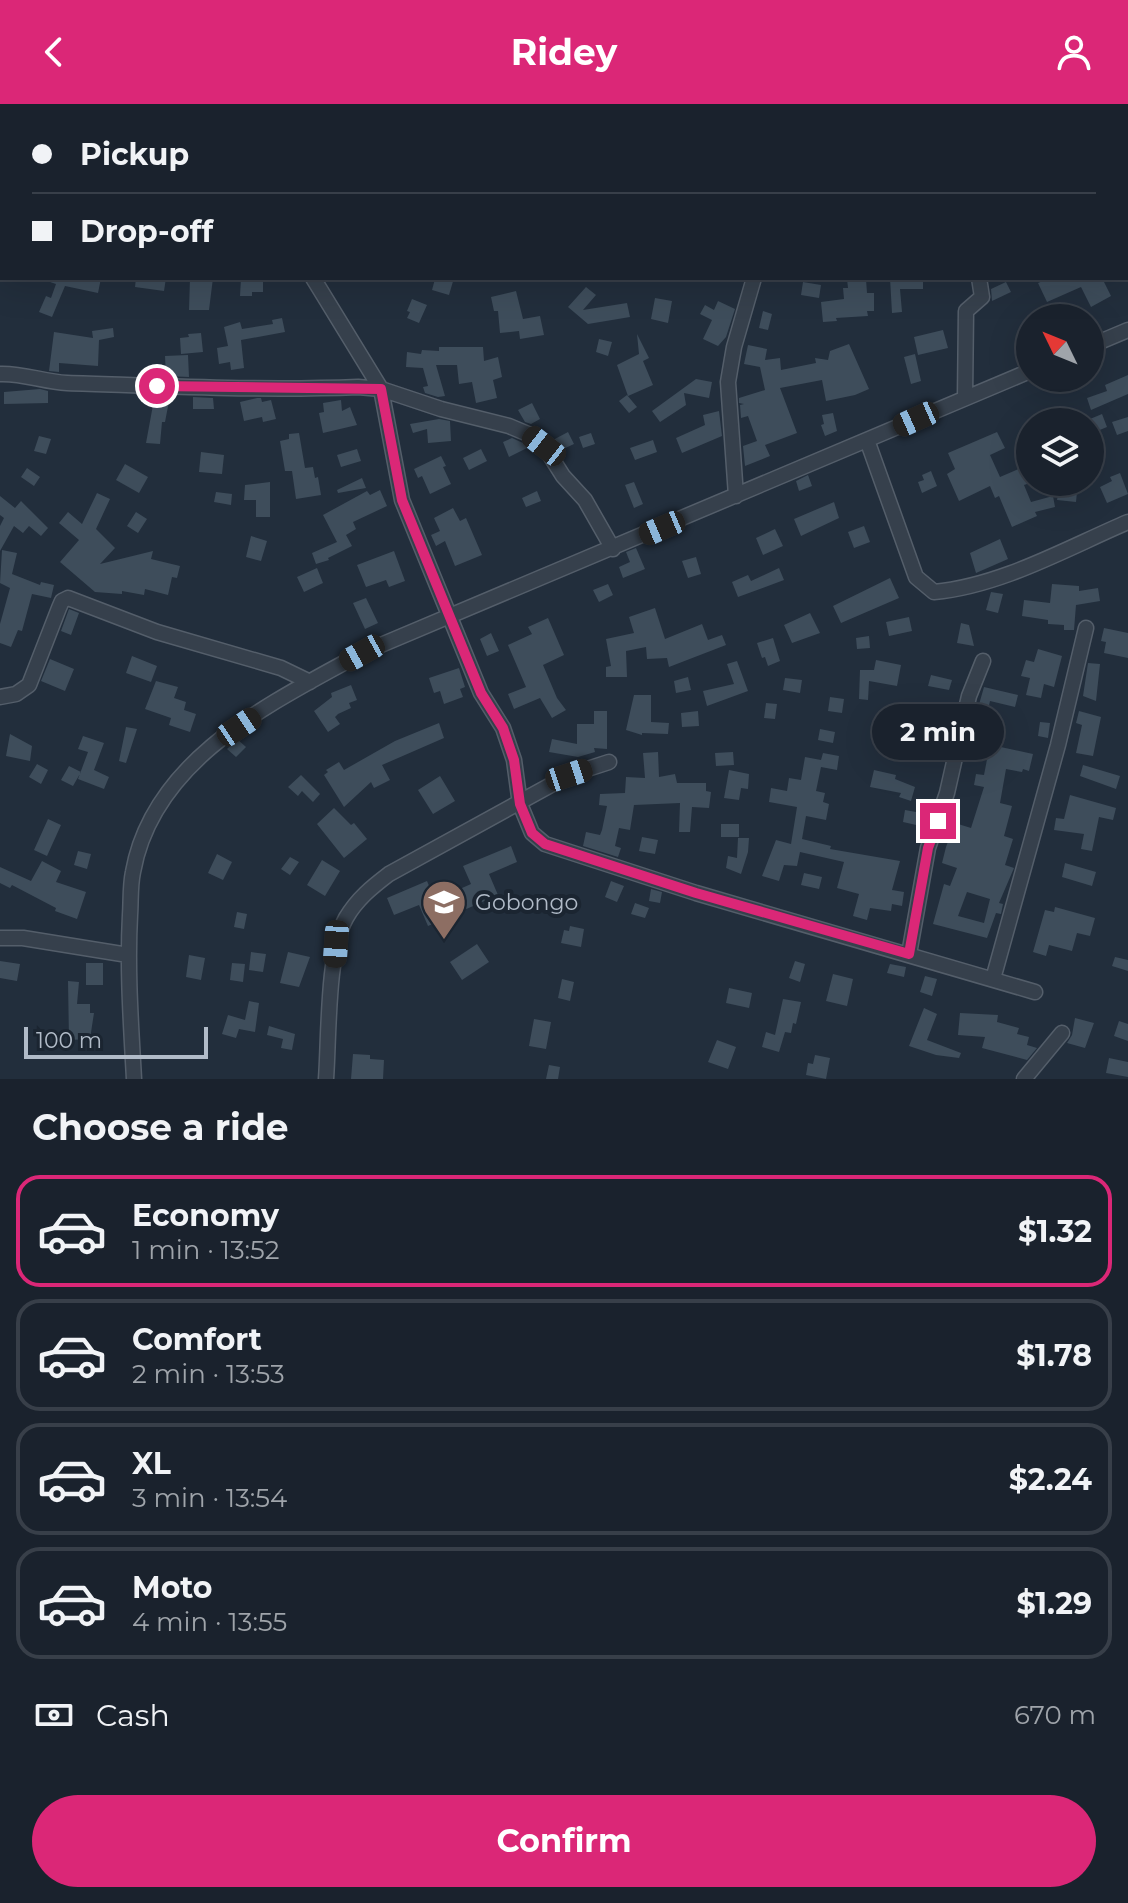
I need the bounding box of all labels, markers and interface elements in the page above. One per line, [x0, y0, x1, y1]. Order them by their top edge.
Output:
icon: back [32, 30, 76, 74]
text: Ridey [511, 30, 617, 74]
icon: person [1052, 30, 1096, 74]
text: Pickup [80, 136, 189, 173]
text: Drop-off [80, 213, 213, 250]
north arrow [1016, 304, 1104, 392]
map controls [1016, 304, 1104, 496]
route start [139, 368, 175, 404]
car [889, 398, 943, 440]
button: layers [1016, 408, 1104, 496]
car [518, 422, 570, 470]
car [635, 508, 689, 548]
car [335, 631, 389, 675]
car [212, 704, 266, 750]
callout: 2 min [872, 705, 1004, 761]
text: 2 min [900, 716, 976, 748]
car [542, 756, 596, 794]
route end [920, 803, 956, 839]
school or university icon: Gobongo [420, 878, 468, 941]
place label: Gobongo [475, 889, 578, 916]
car [322, 919, 350, 969]
scale bar [24, 1023, 208, 1059]
text: 100 m [36, 1027, 102, 1054]
text: Choose a ride [32, 1105, 289, 1149]
icon: car [36, 1195, 108, 1267]
text: Economy [132, 1197, 279, 1234]
text: $1.32 [1018, 1213, 1092, 1250]
text: 1 min · 13:52 [132, 1234, 279, 1266]
icon: car [36, 1319, 108, 1391]
text: Comfort [132, 1321, 262, 1358]
text: $1.78 [1016, 1337, 1092, 1374]
text: 2 min · 13:53 [132, 1358, 285, 1390]
icon: car [36, 1443, 108, 1515]
text: XL [132, 1445, 171, 1482]
text: $2.24 [1009, 1461, 1092, 1498]
text: 3 min · 13:54 [132, 1482, 287, 1514]
icon: car [36, 1567, 108, 1639]
text: Moto [132, 1569, 213, 1606]
text: $1.29 [1016, 1585, 1092, 1622]
text: 4 min · 13:55 [132, 1606, 287, 1638]
icon: cash [32, 1693, 76, 1737]
text: Cash [96, 1697, 170, 1734]
text: 670 m [1014, 1699, 1096, 1731]
button: Confirm [32, 1795, 1096, 1887]

